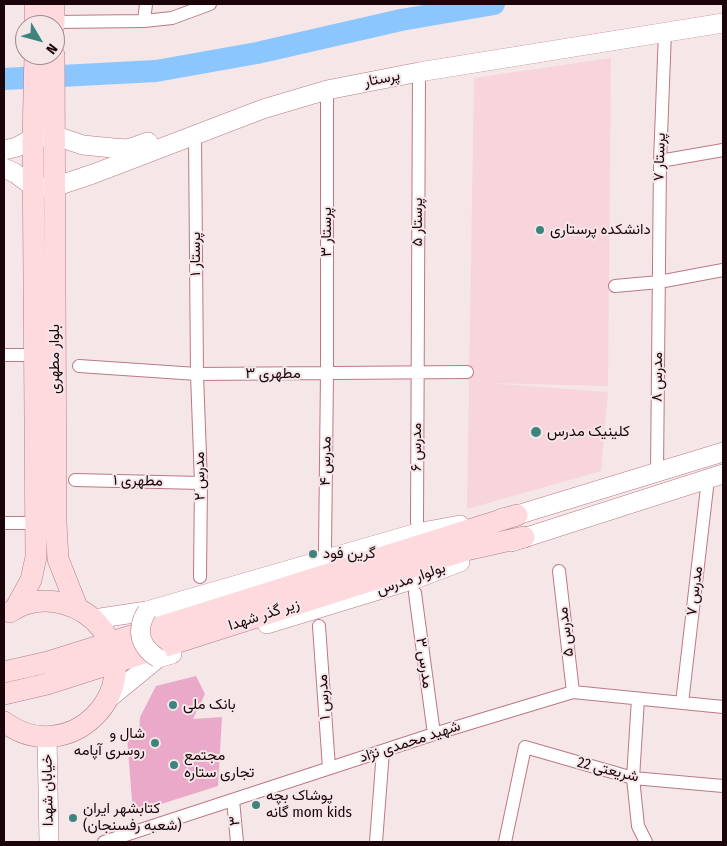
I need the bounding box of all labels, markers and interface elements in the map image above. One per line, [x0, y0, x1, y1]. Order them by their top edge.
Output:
north arrow [15, 15, 65, 65]
text: N [42, 40, 61, 57]
street label: پرستار [362, 67, 402, 91]
street label: پرستار ۷ [650, 132, 670, 182]
street label: پرستار ۵ [409, 198, 427, 246]
street label: پرستار ۳ [318, 207, 336, 257]
place label: دانشکده پرستاری [550, 221, 651, 239]
marker: دانشکده پرستاری [534, 224, 546, 236]
street label: پرستار ۱ [187, 232, 205, 276]
street label: بلوار مطهری [46, 324, 64, 394]
street label: مدرس ۸ [649, 352, 667, 402]
street label: مطهری ۳ [245, 365, 301, 383]
street label: مدرس ۶ [408, 423, 426, 471]
place label: کلینیک مدرس [547, 423, 630, 441]
marker: کلینیک مدرس [529, 425, 543, 439]
street label: مدرس ۴ [317, 436, 335, 486]
street label: مدرس ۲ [191, 451, 209, 501]
street label: مطهری ۱ [113, 472, 163, 490]
place label: گرین فود [323, 545, 376, 563]
marker: گرین فود [307, 548, 319, 560]
street label: بولوار مدرس [374, 559, 448, 599]
street label: مدرس ۷ [683, 565, 707, 617]
street label: زیر گذر شهدا [226, 595, 302, 635]
street label: مدرس ۵ [554, 606, 578, 658]
street label: مدرس ۳ [412, 636, 436, 690]
street label: مدرس ۱ [313, 674, 335, 720]
place label: بانک ملی [183, 696, 236, 714]
marker: بانک ملی [167, 699, 179, 711]
street label: شهید محمدی نژاد [357, 717, 463, 767]
place label: شال و روسری آپامه [74, 725, 145, 760]
marker: شال و روسری آپامه [149, 737, 161, 749]
place label: مجتمع تجاری ستاره [184, 747, 254, 782]
street label: خیابان شهدا [38, 754, 58, 826]
street label: شریعتی 22 [575, 754, 641, 786]
marker: مجتمع تجاری ستاره [168, 759, 180, 771]
place label: پوشاک بچه گانه mom kids [266, 787, 352, 822]
marker: پوشاک بچه گانه mom kids [250, 799, 262, 811]
place label: کتابشهر ایران (شعبه رفسنجان) [83, 800, 182, 835]
marker: کتابشهر ایران (شعبه رفسنجان) [67, 812, 79, 824]
street label: ۳ [226, 815, 244, 827]

